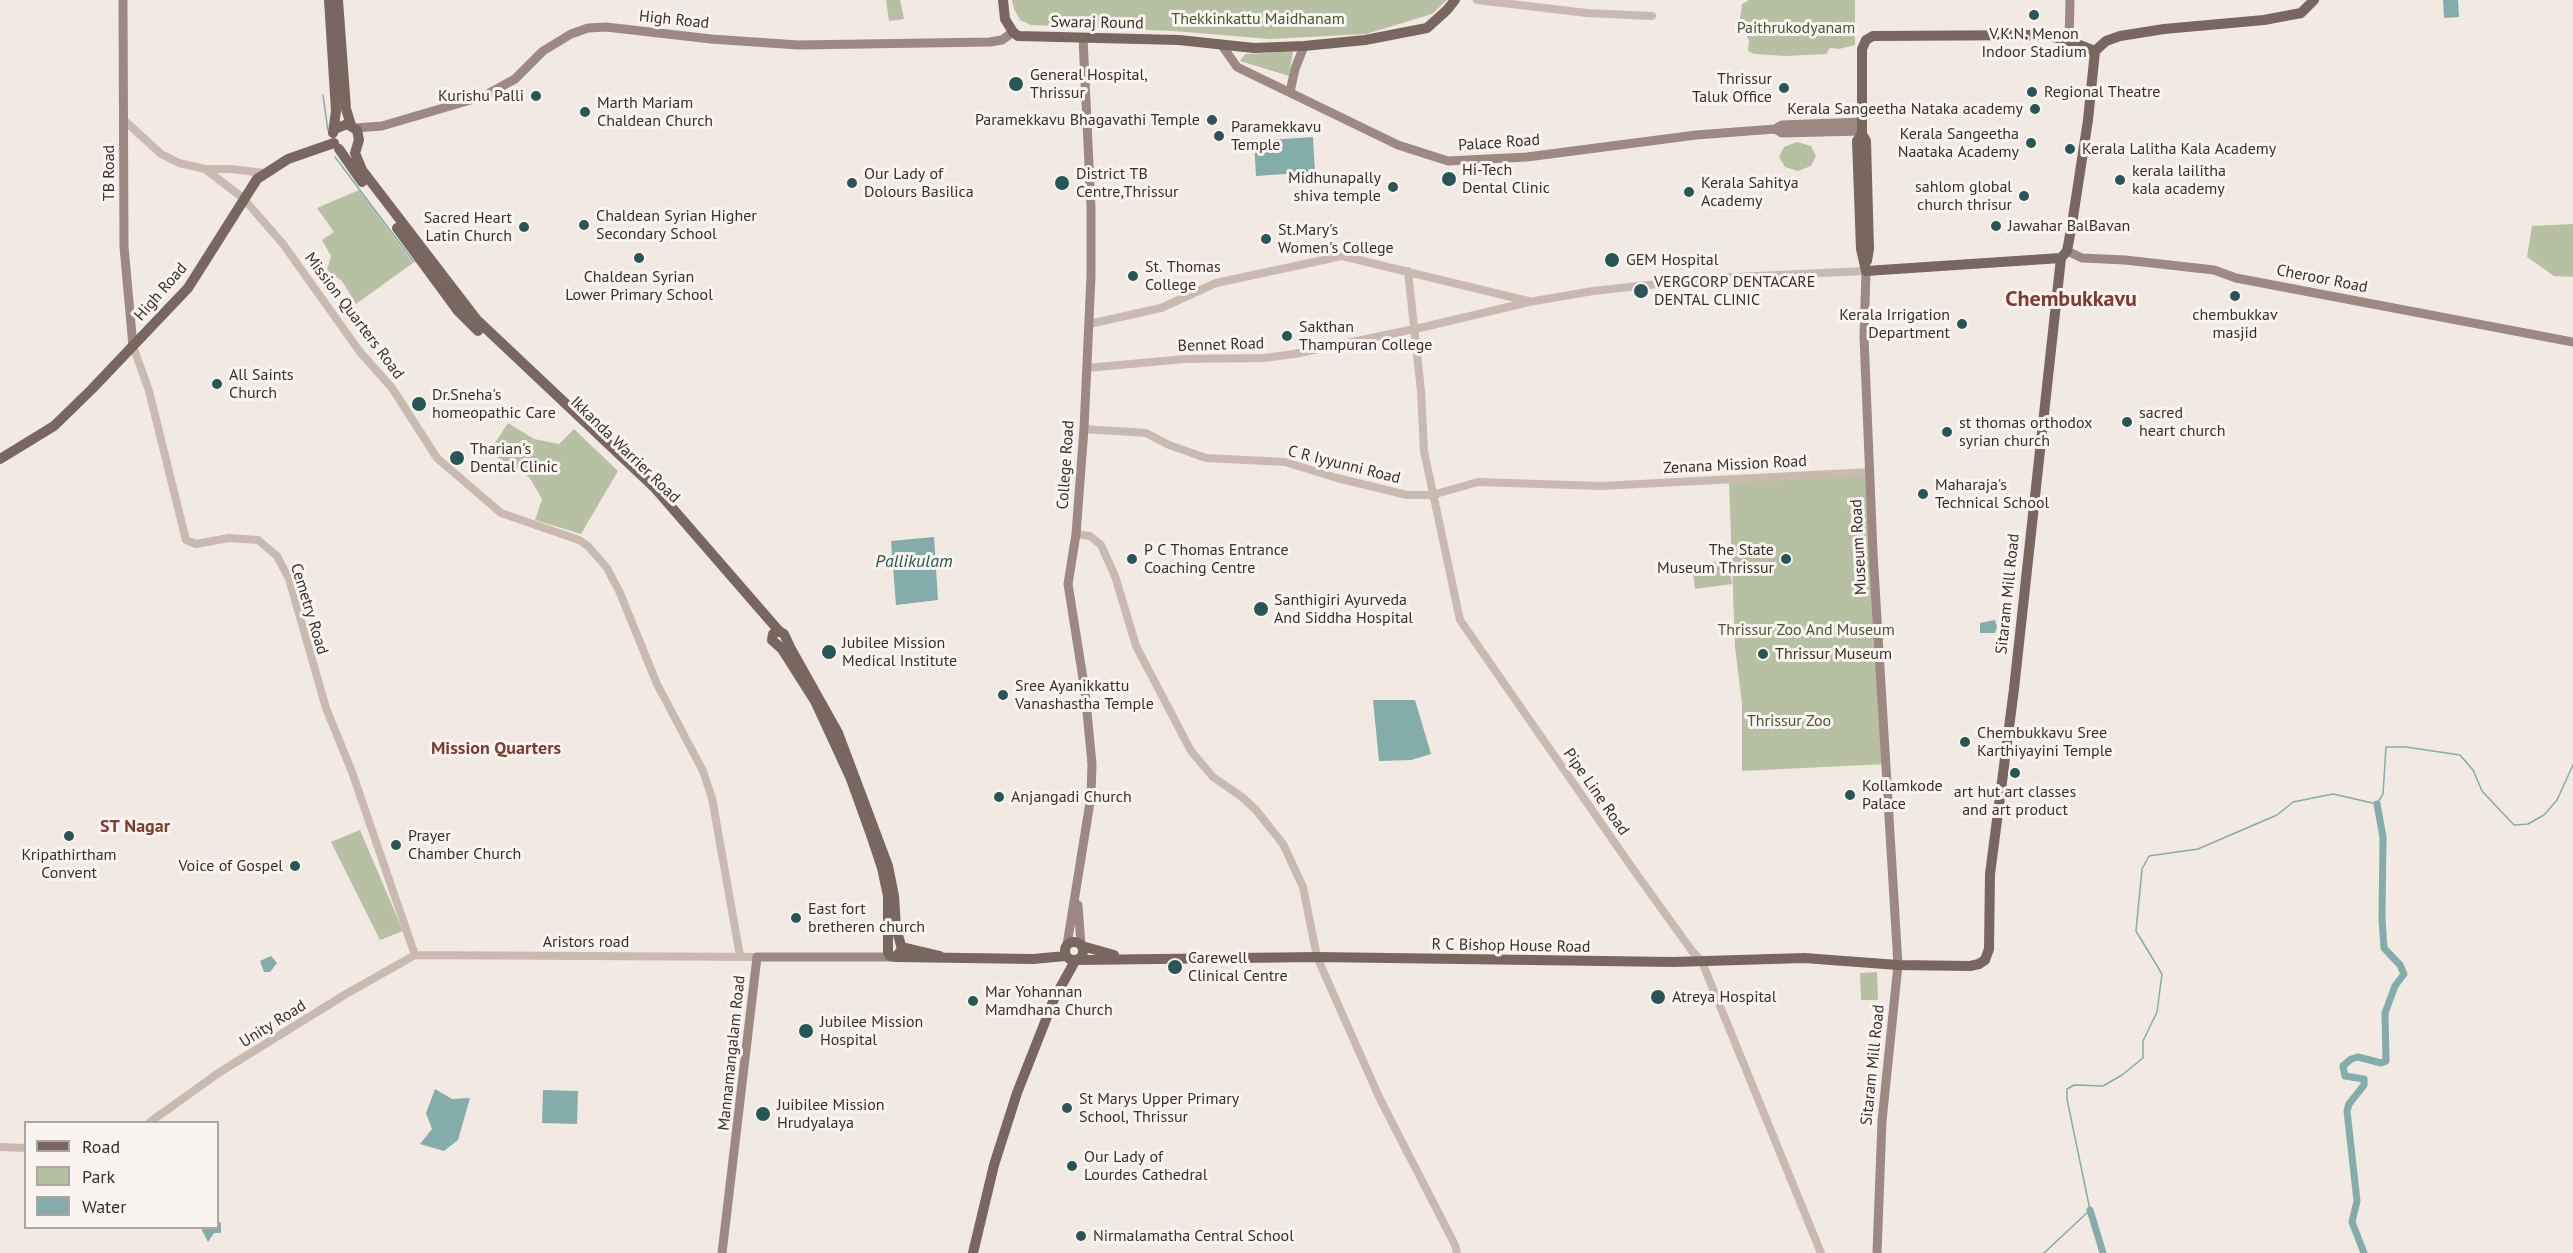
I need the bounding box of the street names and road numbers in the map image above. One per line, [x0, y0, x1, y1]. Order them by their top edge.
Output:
street label: High Road [638, 7, 710, 33]
street label: Swaraj Round [1050, 13, 1144, 33]
street label: Palace Road [1457, 131, 1541, 155]
street label: TB Road [99, 145, 119, 201]
street label: Mission Quarters Road [300, 249, 408, 383]
street label: High Road [131, 259, 191, 325]
street label: Cheroor Road [2275, 261, 2369, 297]
street label: Bennet Road [1177, 334, 1265, 356]
street label: Ikkanda Warrier Road [566, 393, 684, 507]
street label: College Road [1053, 420, 1079, 510]
street label: C R Iyyunni Road [1286, 442, 1402, 488]
street label: Zenana Mission Road [1663, 452, 1807, 478]
street label: Museum Road [1847, 499, 1871, 595]
street label: Sitaram Mill Road [1992, 533, 2024, 655]
street label: Cemetry Road [286, 561, 332, 657]
street label: Pipe Line Road [1559, 745, 1633, 839]
street label: Aristors road [543, 932, 629, 952]
street label: R C Bishop House Road [1431, 935, 1591, 957]
street label: Mannamangalam Road [714, 974, 750, 1132]
street label: Unity Road [236, 996, 310, 1052]
street label: Sitaram Mill Road [1857, 1004, 1889, 1126]

